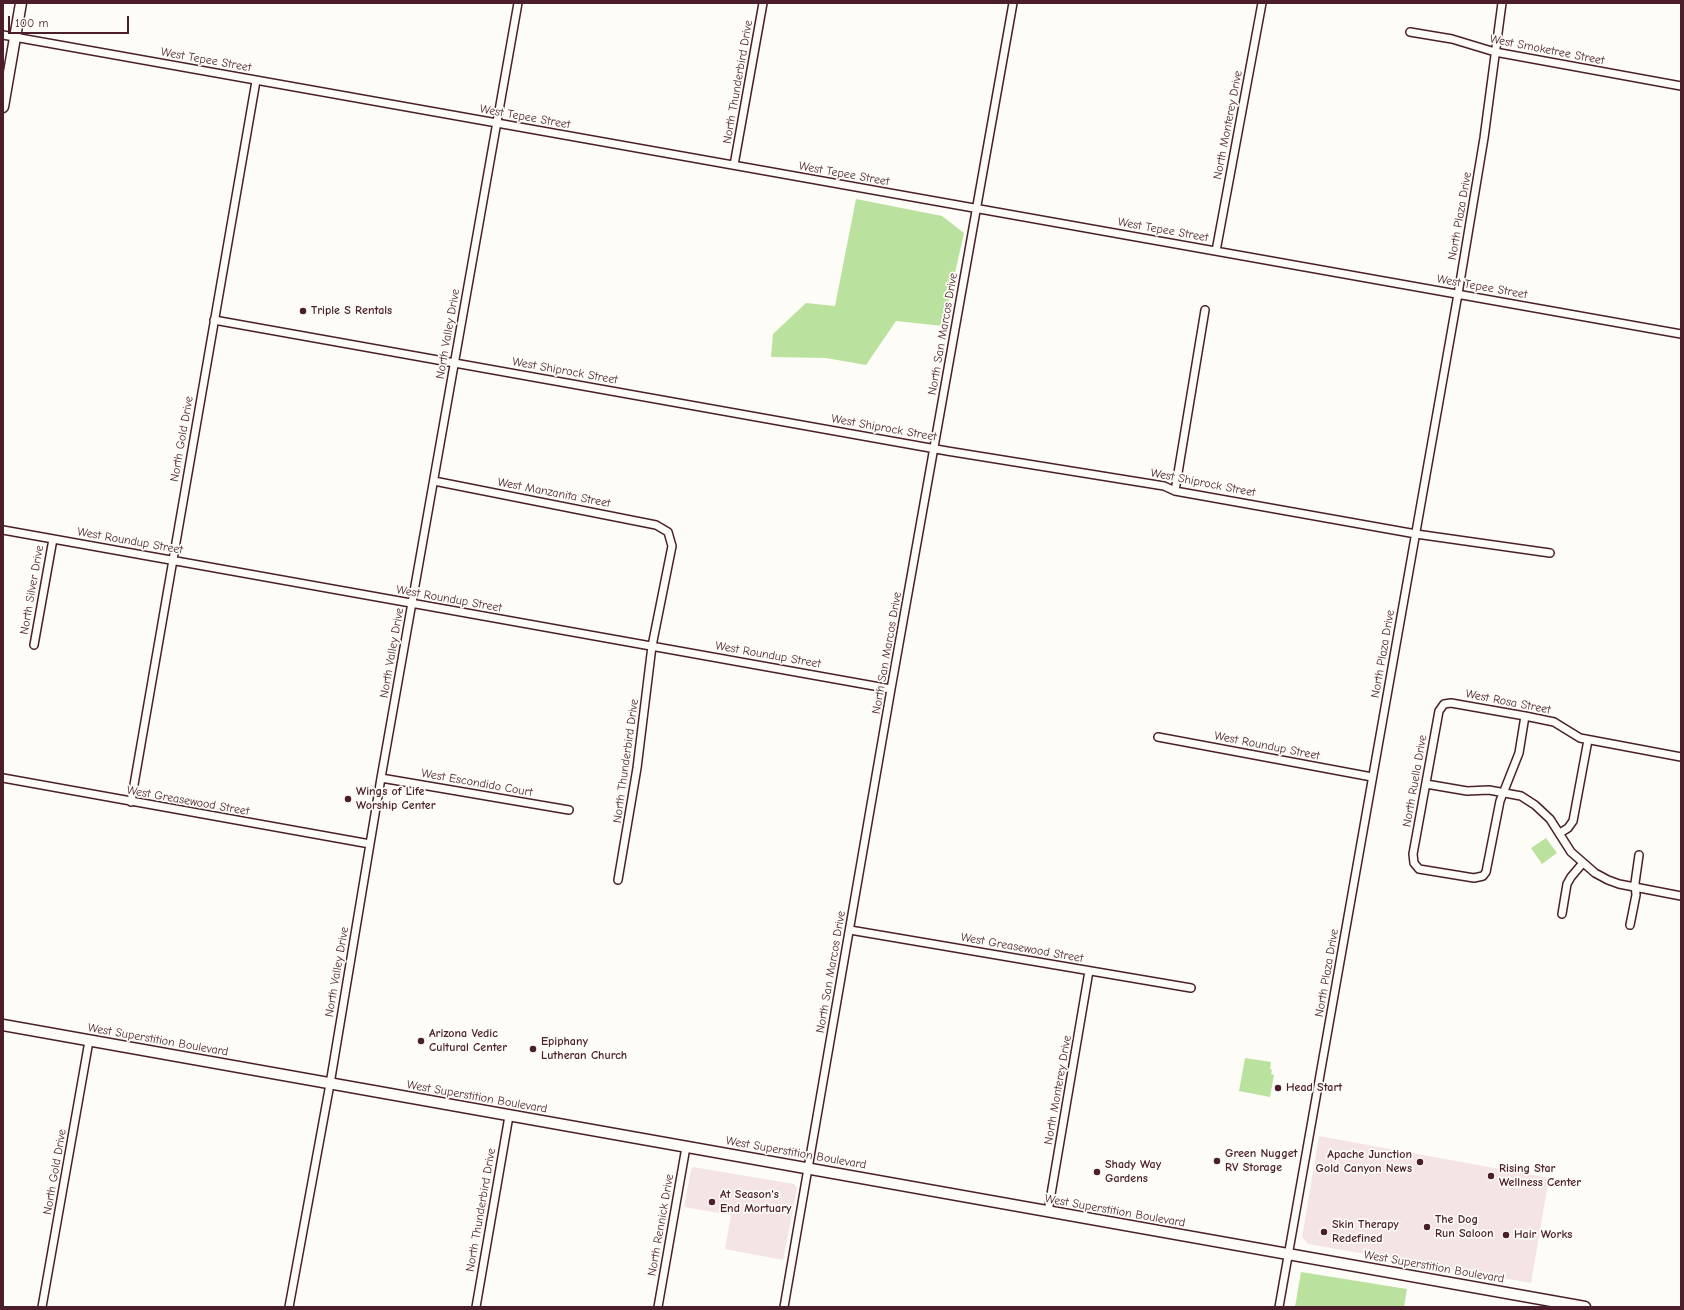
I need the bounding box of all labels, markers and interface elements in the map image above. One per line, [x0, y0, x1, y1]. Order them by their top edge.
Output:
scale bar [10, 8, 131, 34]
text: 100 m [15, 16, 48, 30]
street label: North Thunderbird Drive [720, 19, 756, 145]
street label: West Smoketree Street [1488, 32, 1606, 68]
street label: West Tepee Street [160, 45, 252, 75]
street label: North Monterey Drive [1210, 69, 1246, 181]
street label: West Tepee Street [479, 102, 571, 132]
street label: West Tepee Street [798, 159, 890, 189]
street label: North Plaza Drive [1445, 171, 1475, 261]
street label: West Tepee Street [1117, 215, 1209, 245]
street label: North San Marcos Drive [925, 272, 961, 396]
street label: West Tepee Street [1436, 272, 1528, 302]
street label: North Valley Drive [433, 288, 463, 380]
place label: Triple S Rentals [311, 304, 392, 318]
marker: Triple S Rentals [298, 306, 308, 316]
street label: West Shiprock Street [511, 355, 619, 387]
street label: North Gold Drive [167, 395, 197, 483]
street label: West Shiprock Street [830, 412, 938, 444]
street label: West Shiprock Street [1149, 466, 1257, 500]
street label: West Manzanita Street [496, 475, 612, 511]
street label: West Roundup Street [76, 525, 184, 557]
street label: North Silver Drive [17, 544, 47, 636]
street label: West Roundup Street [395, 583, 503, 615]
street label: North San Marcos Drive [869, 591, 905, 715]
street label: North Valley Drive [377, 607, 407, 699]
street label: North Plaza Drive [1368, 609, 1398, 699]
street label: West Roundup Street [714, 639, 822, 671]
street label: West Rosa Street [1464, 687, 1552, 717]
street label: North Thunderbird Drive [610, 698, 642, 824]
street label: West Roundup Street [1213, 729, 1321, 763]
street label: North Ruella Drive [1400, 734, 1430, 828]
street label: West Escondido Court [420, 766, 534, 800]
street label: West Greasewood Street [125, 783, 251, 819]
place label: Wings of Life Worship Center [356, 785, 436, 813]
marker: Wings of Life Worship Center [343, 794, 353, 804]
street label: North San Marcos Drive [813, 910, 849, 1034]
street label: North Valley Drive [322, 926, 352, 1018]
street label: North Plaza Drive [1312, 928, 1342, 1018]
street label: West Greasewood Street [959, 930, 1085, 966]
street label: West Superstition Boulevard [87, 1021, 229, 1059]
place label: Arizona Vedic Cultural Center [429, 1027, 507, 1055]
street label: North Monterey Drive [1041, 1034, 1075, 1146]
place label: Epiphany Lutheran Church [541, 1035, 627, 1063]
marker: Arizona Vedic Cultural Center [416, 1036, 426, 1046]
marker: Epiphany Lutheran Church [528, 1044, 538, 1054]
street label: West Superstition Boulevard [406, 1078, 548, 1116]
place label: Head Start [1286, 1081, 1342, 1095]
marker: Head Start [1273, 1083, 1283, 1093]
street label: North Gold Drive [40, 1128, 70, 1216]
street label: West Superstition Boulevard [725, 1134, 867, 1172]
street label: North Thunderbird Drive [463, 1147, 499, 1273]
place label: Green Nugget RV Storage [1225, 1147, 1298, 1175]
place label: Apache Junction Gold Canyon News [1316, 1148, 1412, 1176]
marker: Green Nugget RV Storage [1212, 1156, 1222, 1166]
marker: Apache Junction Gold Canyon News [1415, 1157, 1425, 1167]
place label: Shady Way Gardens [1105, 1158, 1161, 1186]
place label: Rising Star Wellness Center [1499, 1162, 1581, 1190]
marker: Shady Way Gardens [1092, 1167, 1102, 1177]
marker: Rising Star Wellness Center [1486, 1171, 1496, 1181]
street label: North Rennick Drive [645, 1173, 677, 1277]
place label: At Season's End Mortuary [720, 1188, 791, 1216]
street label: West Superstition Boulevard [1044, 1192, 1186, 1230]
marker: At Season's End Mortuary [707, 1197, 717, 1207]
place label: The Dog Run Saloon [1435, 1213, 1493, 1241]
place label: Skin Therapy Redefined [1332, 1218, 1399, 1246]
marker: The Dog Run Saloon [1422, 1222, 1432, 1232]
marker: Skin Therapy Redefined [1319, 1227, 1329, 1237]
place label: Hair Works [1514, 1228, 1572, 1242]
marker: Hair Works [1501, 1230, 1511, 1240]
street label: West Superstition Boulevard [1363, 1248, 1505, 1286]

